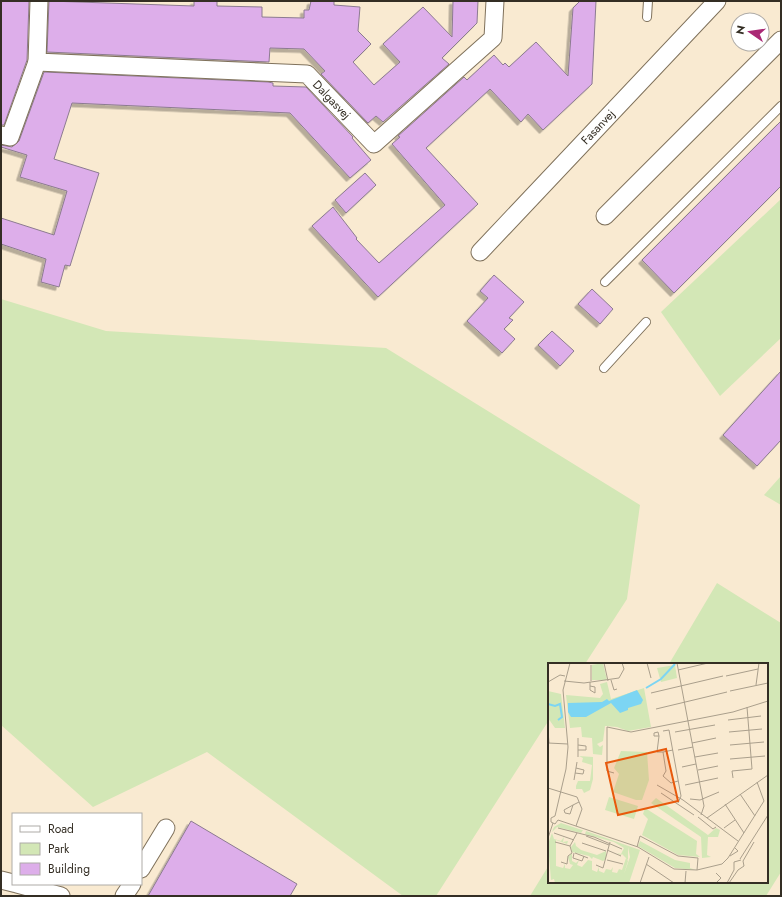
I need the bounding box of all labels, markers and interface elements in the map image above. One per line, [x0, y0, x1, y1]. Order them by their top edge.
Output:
north arrow [730, 12, 770, 52]
text: N [731, 24, 749, 36]
street label: Dalgasvej [308, 76, 355, 124]
street label: Fasanvej [577, 105, 619, 149]
inset map [548, 663, 768, 883]
legend [12, 813, 142, 885]
text: Road [48, 820, 74, 838]
text: Park [48, 840, 70, 858]
text: Building [48, 860, 90, 878]

